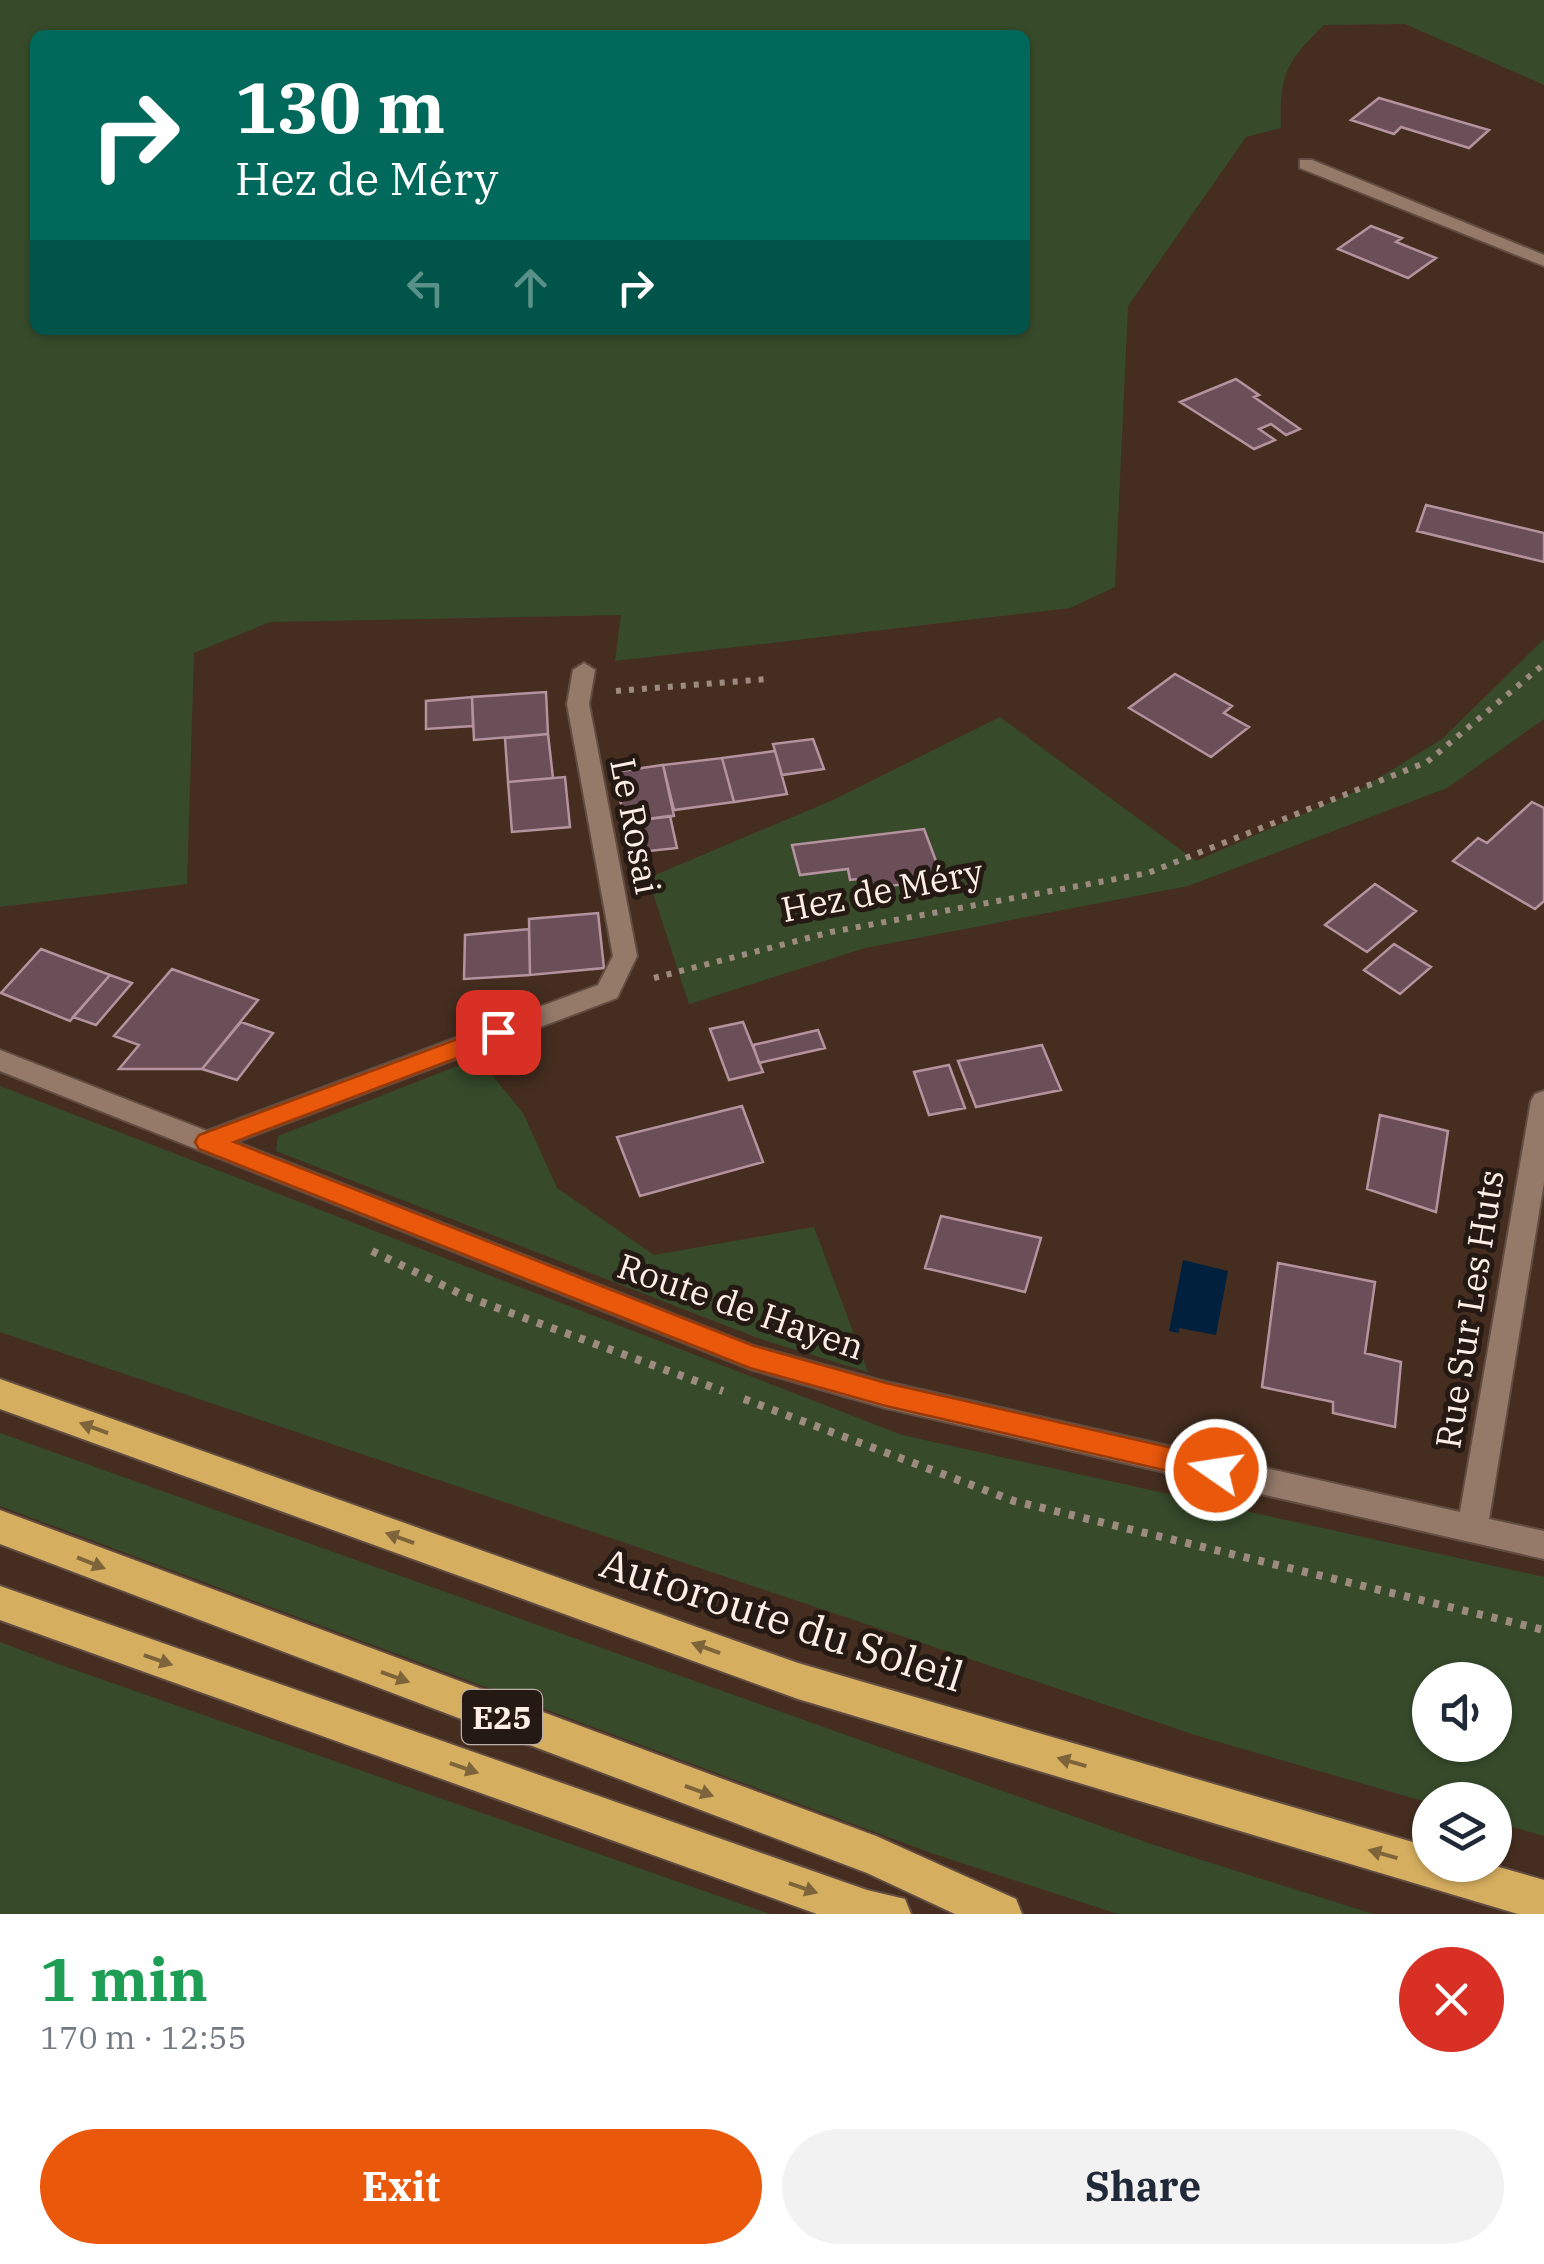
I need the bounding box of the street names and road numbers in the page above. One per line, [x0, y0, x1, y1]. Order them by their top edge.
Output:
street label: Le Rosai [600, 754, 672, 898]
street label: Hez de Méry [777, 848, 987, 932]
street label: Rue Sur Les Huts [1424, 1167, 1514, 1451]
street label: Route de Hayen [612, 1242, 870, 1370]
street label: Autoroute du Soleil [594, 1534, 970, 1704]
road number: E25 [462, 1690, 542, 1744]

